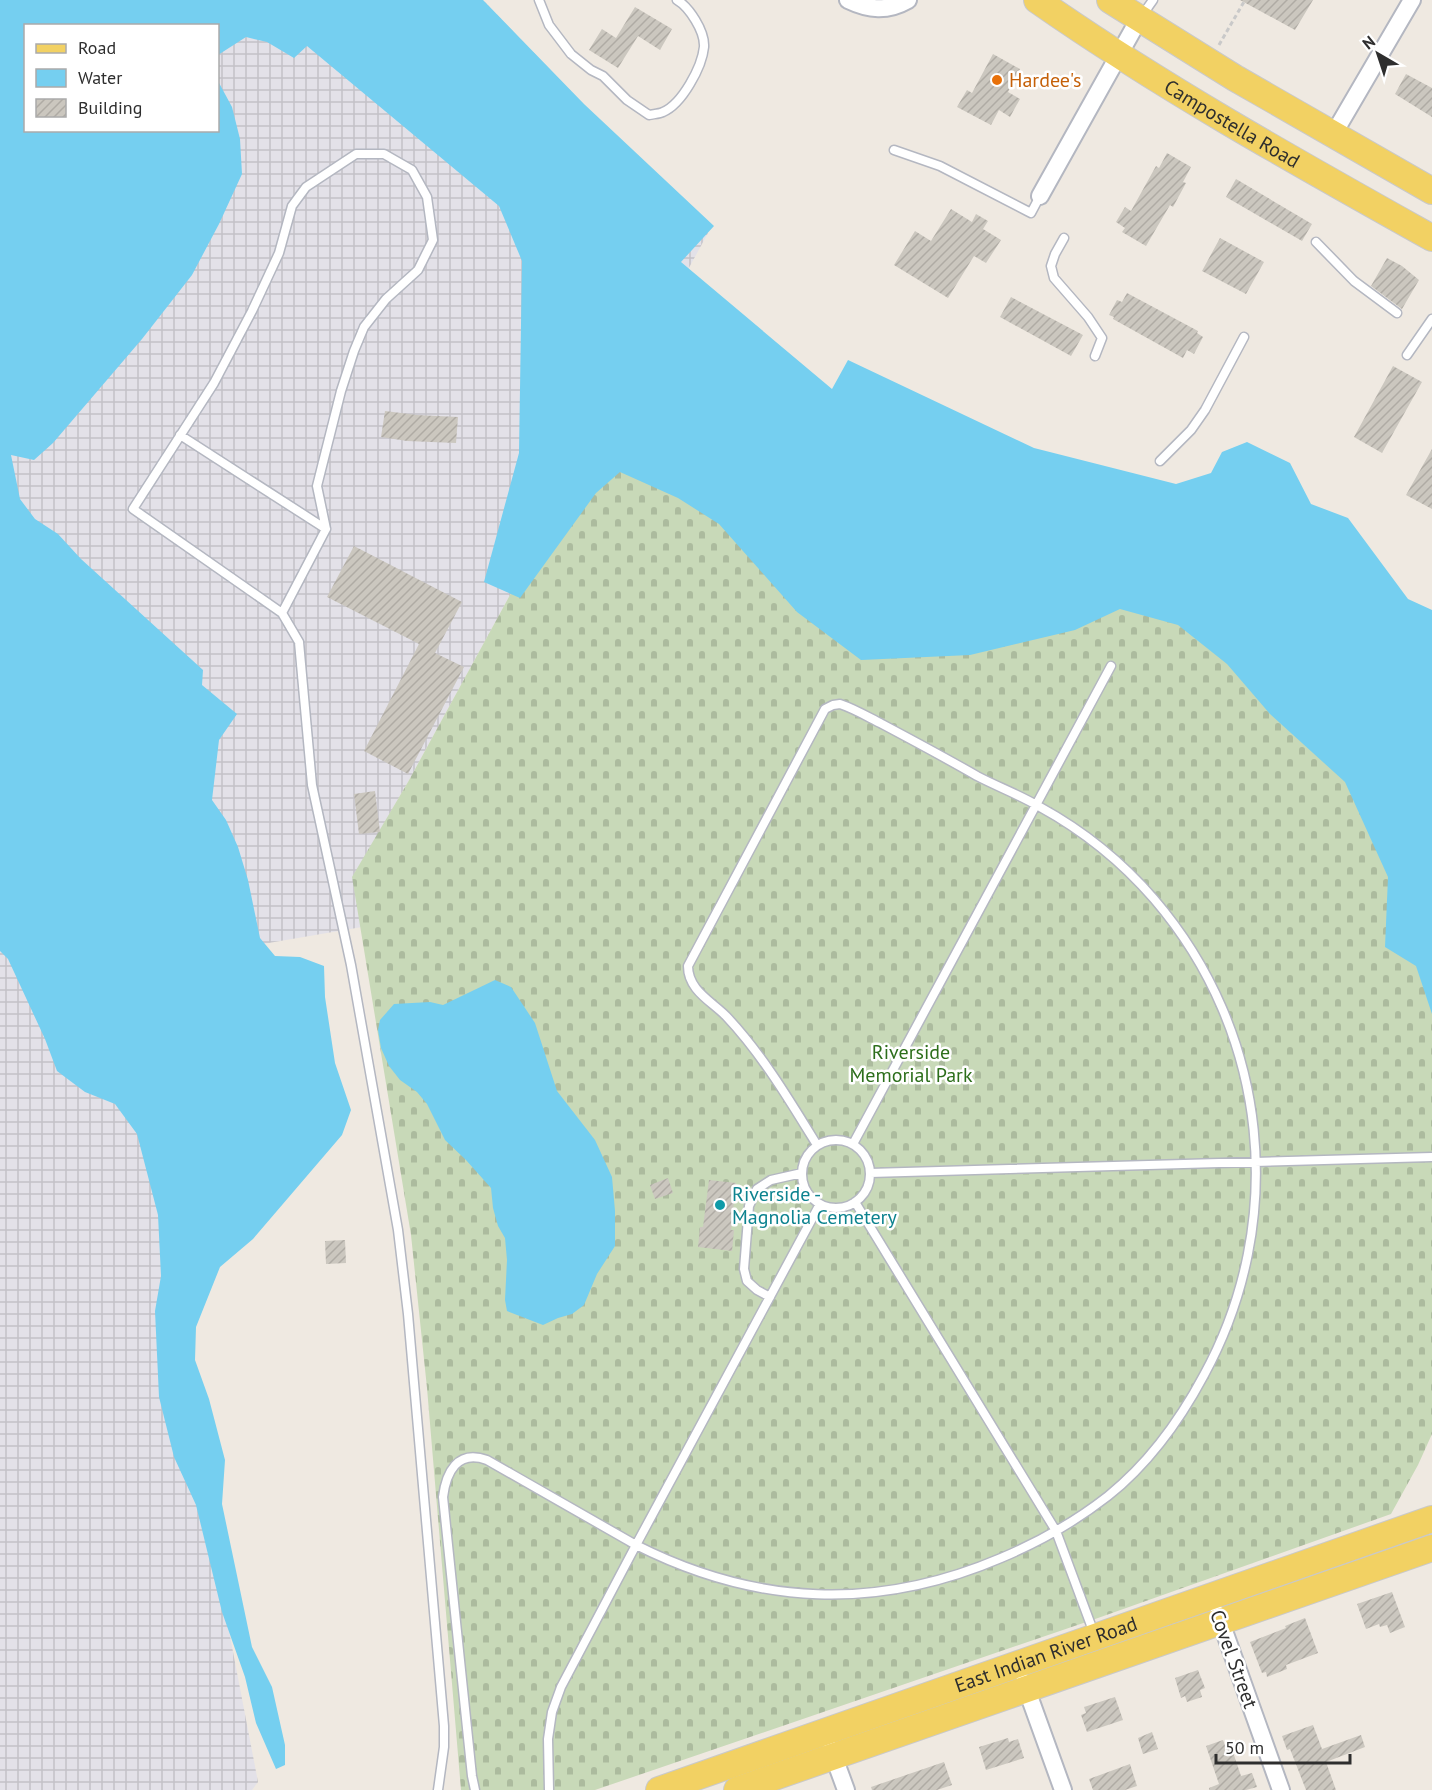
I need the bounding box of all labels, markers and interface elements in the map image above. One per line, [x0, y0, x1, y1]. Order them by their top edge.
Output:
legend [24, 24, 219, 132]
north arrow [1348, 24, 1408, 84]
text: N [1358, 31, 1379, 53]
text: Road [78, 36, 116, 59]
text: Water [78, 66, 122, 89]
place label: Hardee's [1009, 67, 1081, 93]
marker: Hardee's [990, 73, 1004, 87]
street label: Campostella Road [1159, 73, 1305, 174]
text: Building [78, 96, 142, 119]
park label: Riverside Memorial Park [850, 1039, 973, 1088]
place label: Riverside - Magnolia Cemetery [732, 1181, 897, 1230]
marker: Riverside - Magnolia Cemetery [713, 1198, 727, 1212]
street label: Covel Street [1204, 1606, 1264, 1712]
street label: East Indian River Road [951, 1610, 1141, 1698]
scale bar [1216, 1727, 1350, 1765]
text: 50 m [1225, 1736, 1264, 1759]

